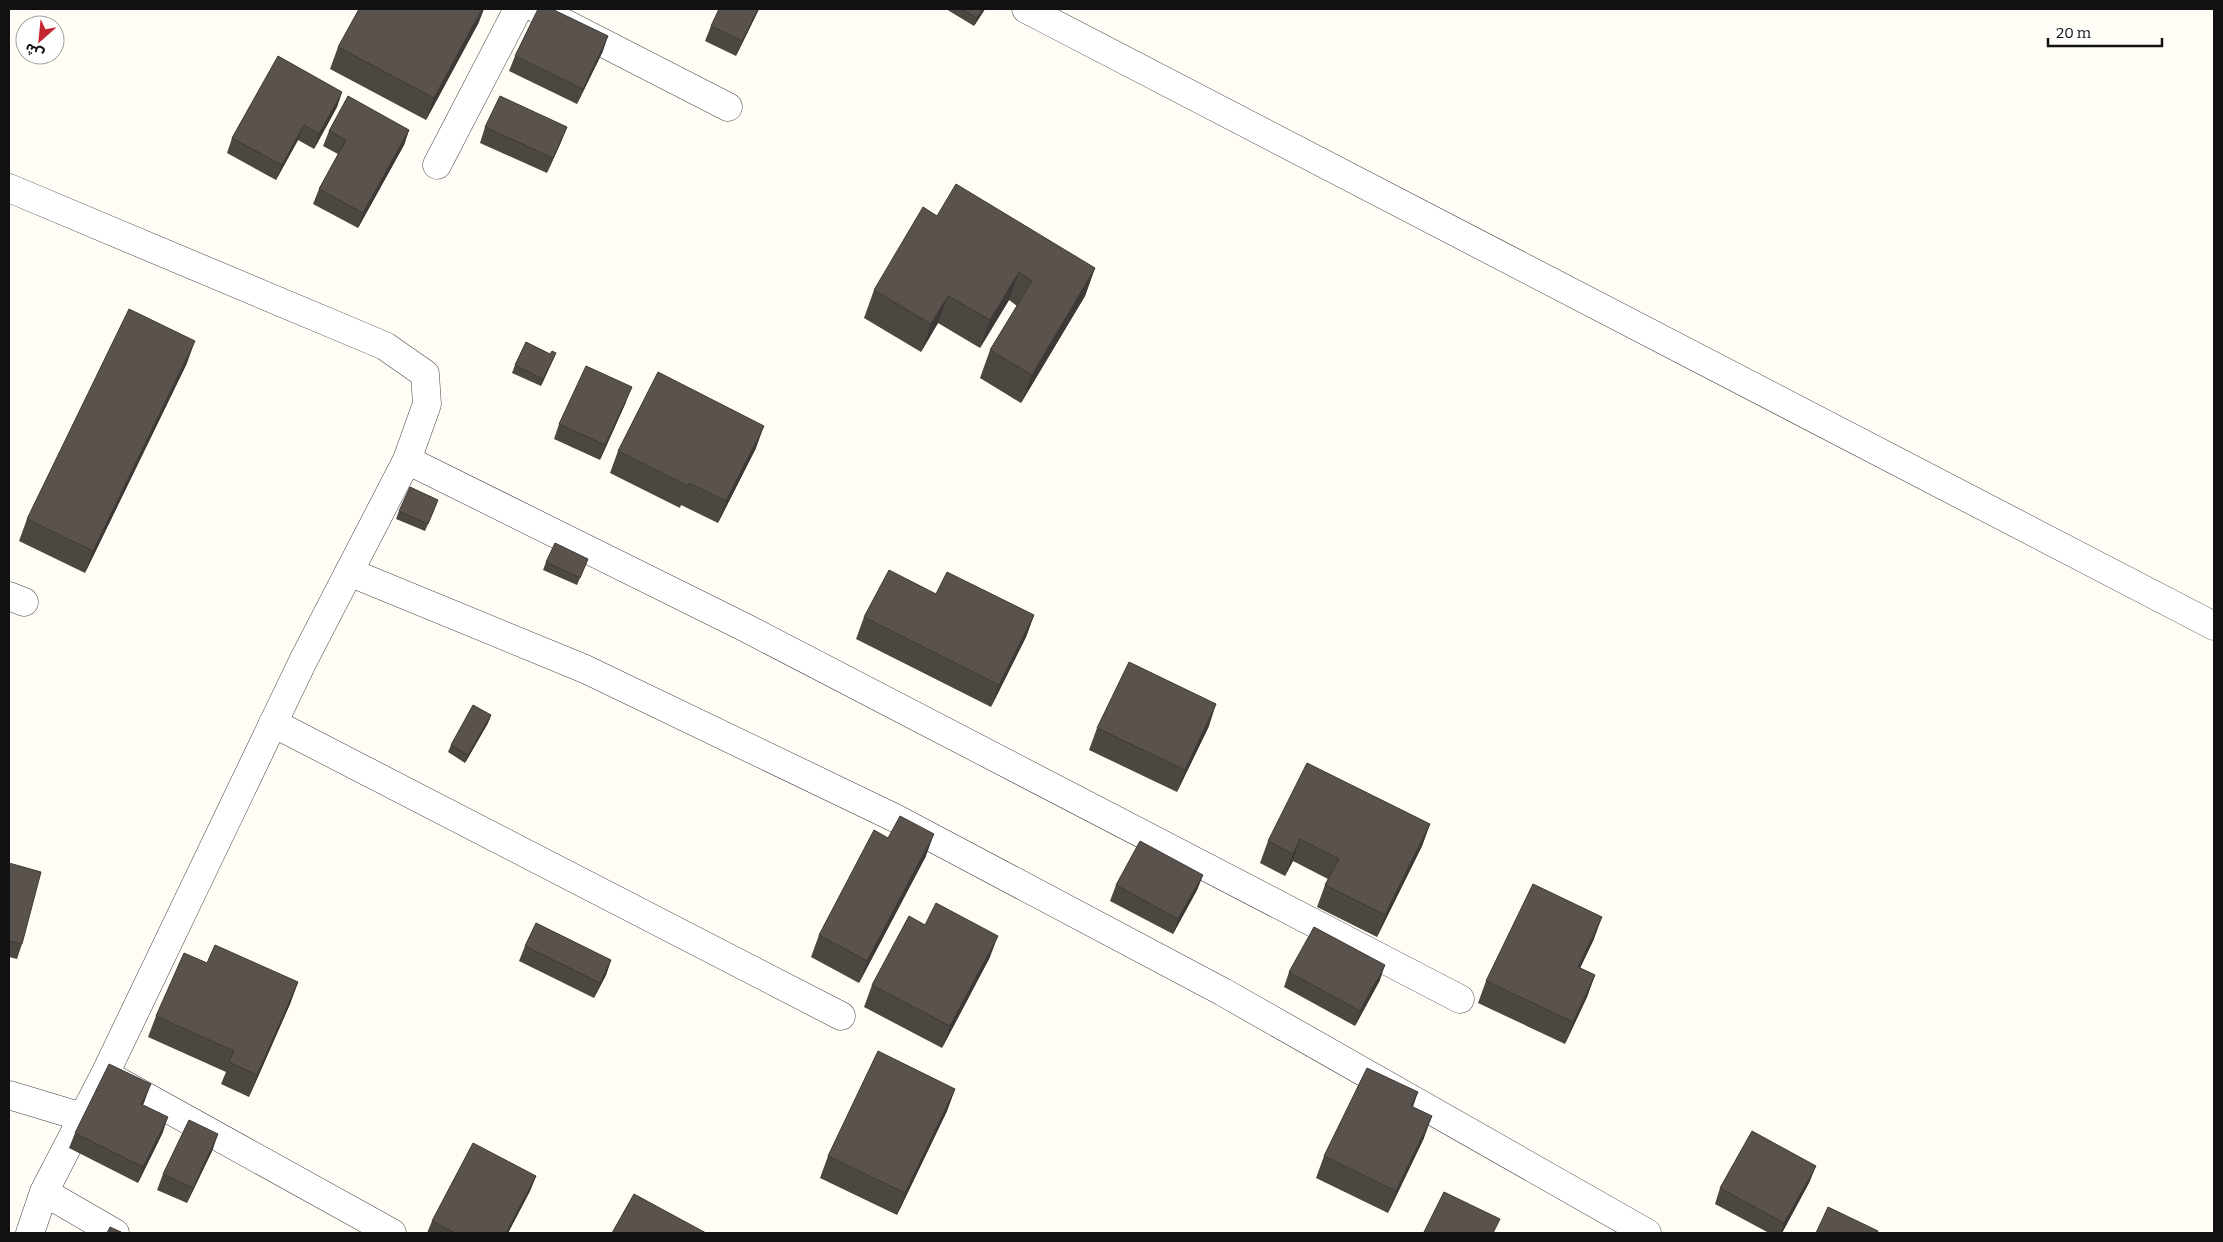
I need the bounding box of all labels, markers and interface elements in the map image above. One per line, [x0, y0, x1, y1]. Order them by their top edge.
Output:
north arrow [15, 15, 65, 65]
scale bar [2048, 15, 2162, 47]
text: 20 m [2056, 24, 2092, 42]
text: ش [22, 39, 47, 63]

